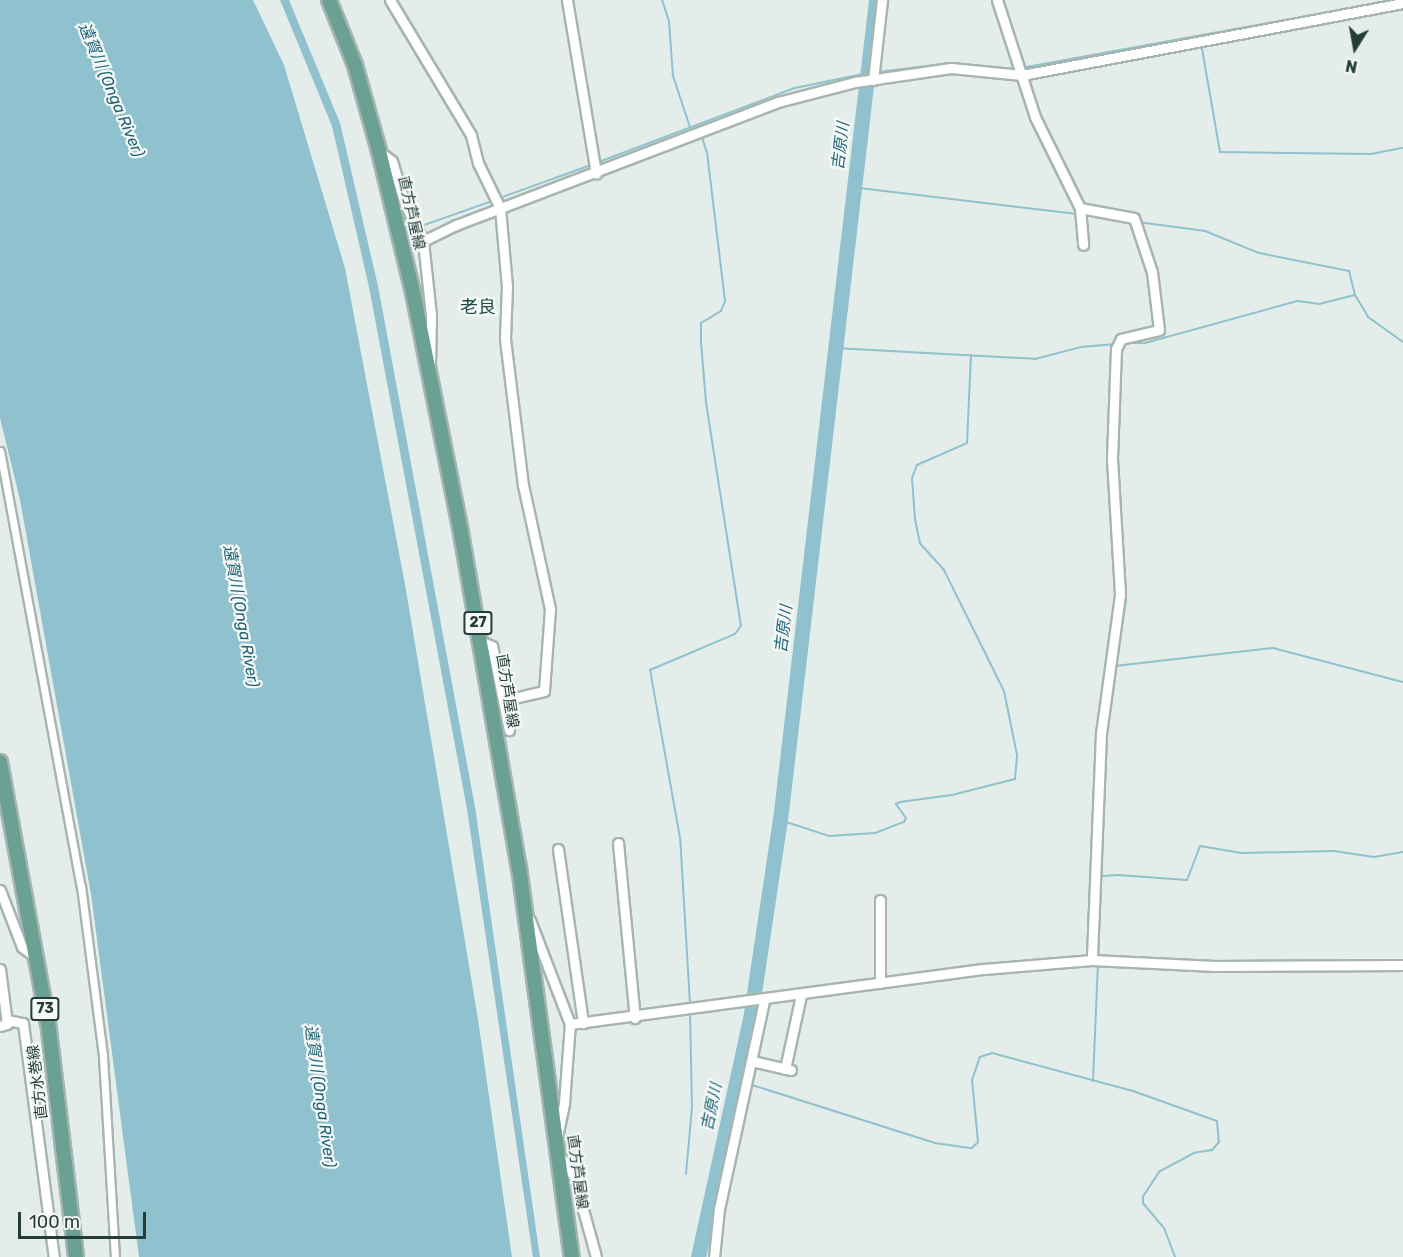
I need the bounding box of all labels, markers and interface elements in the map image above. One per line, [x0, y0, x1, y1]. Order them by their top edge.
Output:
north arrow [1325, 18, 1385, 78]
water label: 遠賀川 (Onga River) [74, 20, 148, 160]
text: N [1344, 56, 1359, 77]
water label: 吉原川 [829, 121, 853, 171]
street label: 直方芦屋線 [394, 174, 428, 252]
district label: 老良 [460, 296, 496, 318]
water label: 遠賀川 (Onga River) [219, 544, 263, 688]
water label: 吉原川 [772, 604, 796, 654]
road number: 27 [463, 612, 493, 634]
street label: 直方芦屋線 [492, 653, 522, 729]
road number: 73 [30, 998, 60, 1020]
water label: 遠賀川 (Onga River) [301, 1024, 339, 1168]
street label: 直方水巻線 [24, 1044, 52, 1120]
water label: 吉原川 [698, 1082, 726, 1132]
street label: 直方芦屋線 [563, 1134, 591, 1210]
scale bar [21, 1200, 148, 1238]
text: 100 m [29, 1211, 80, 1233]

